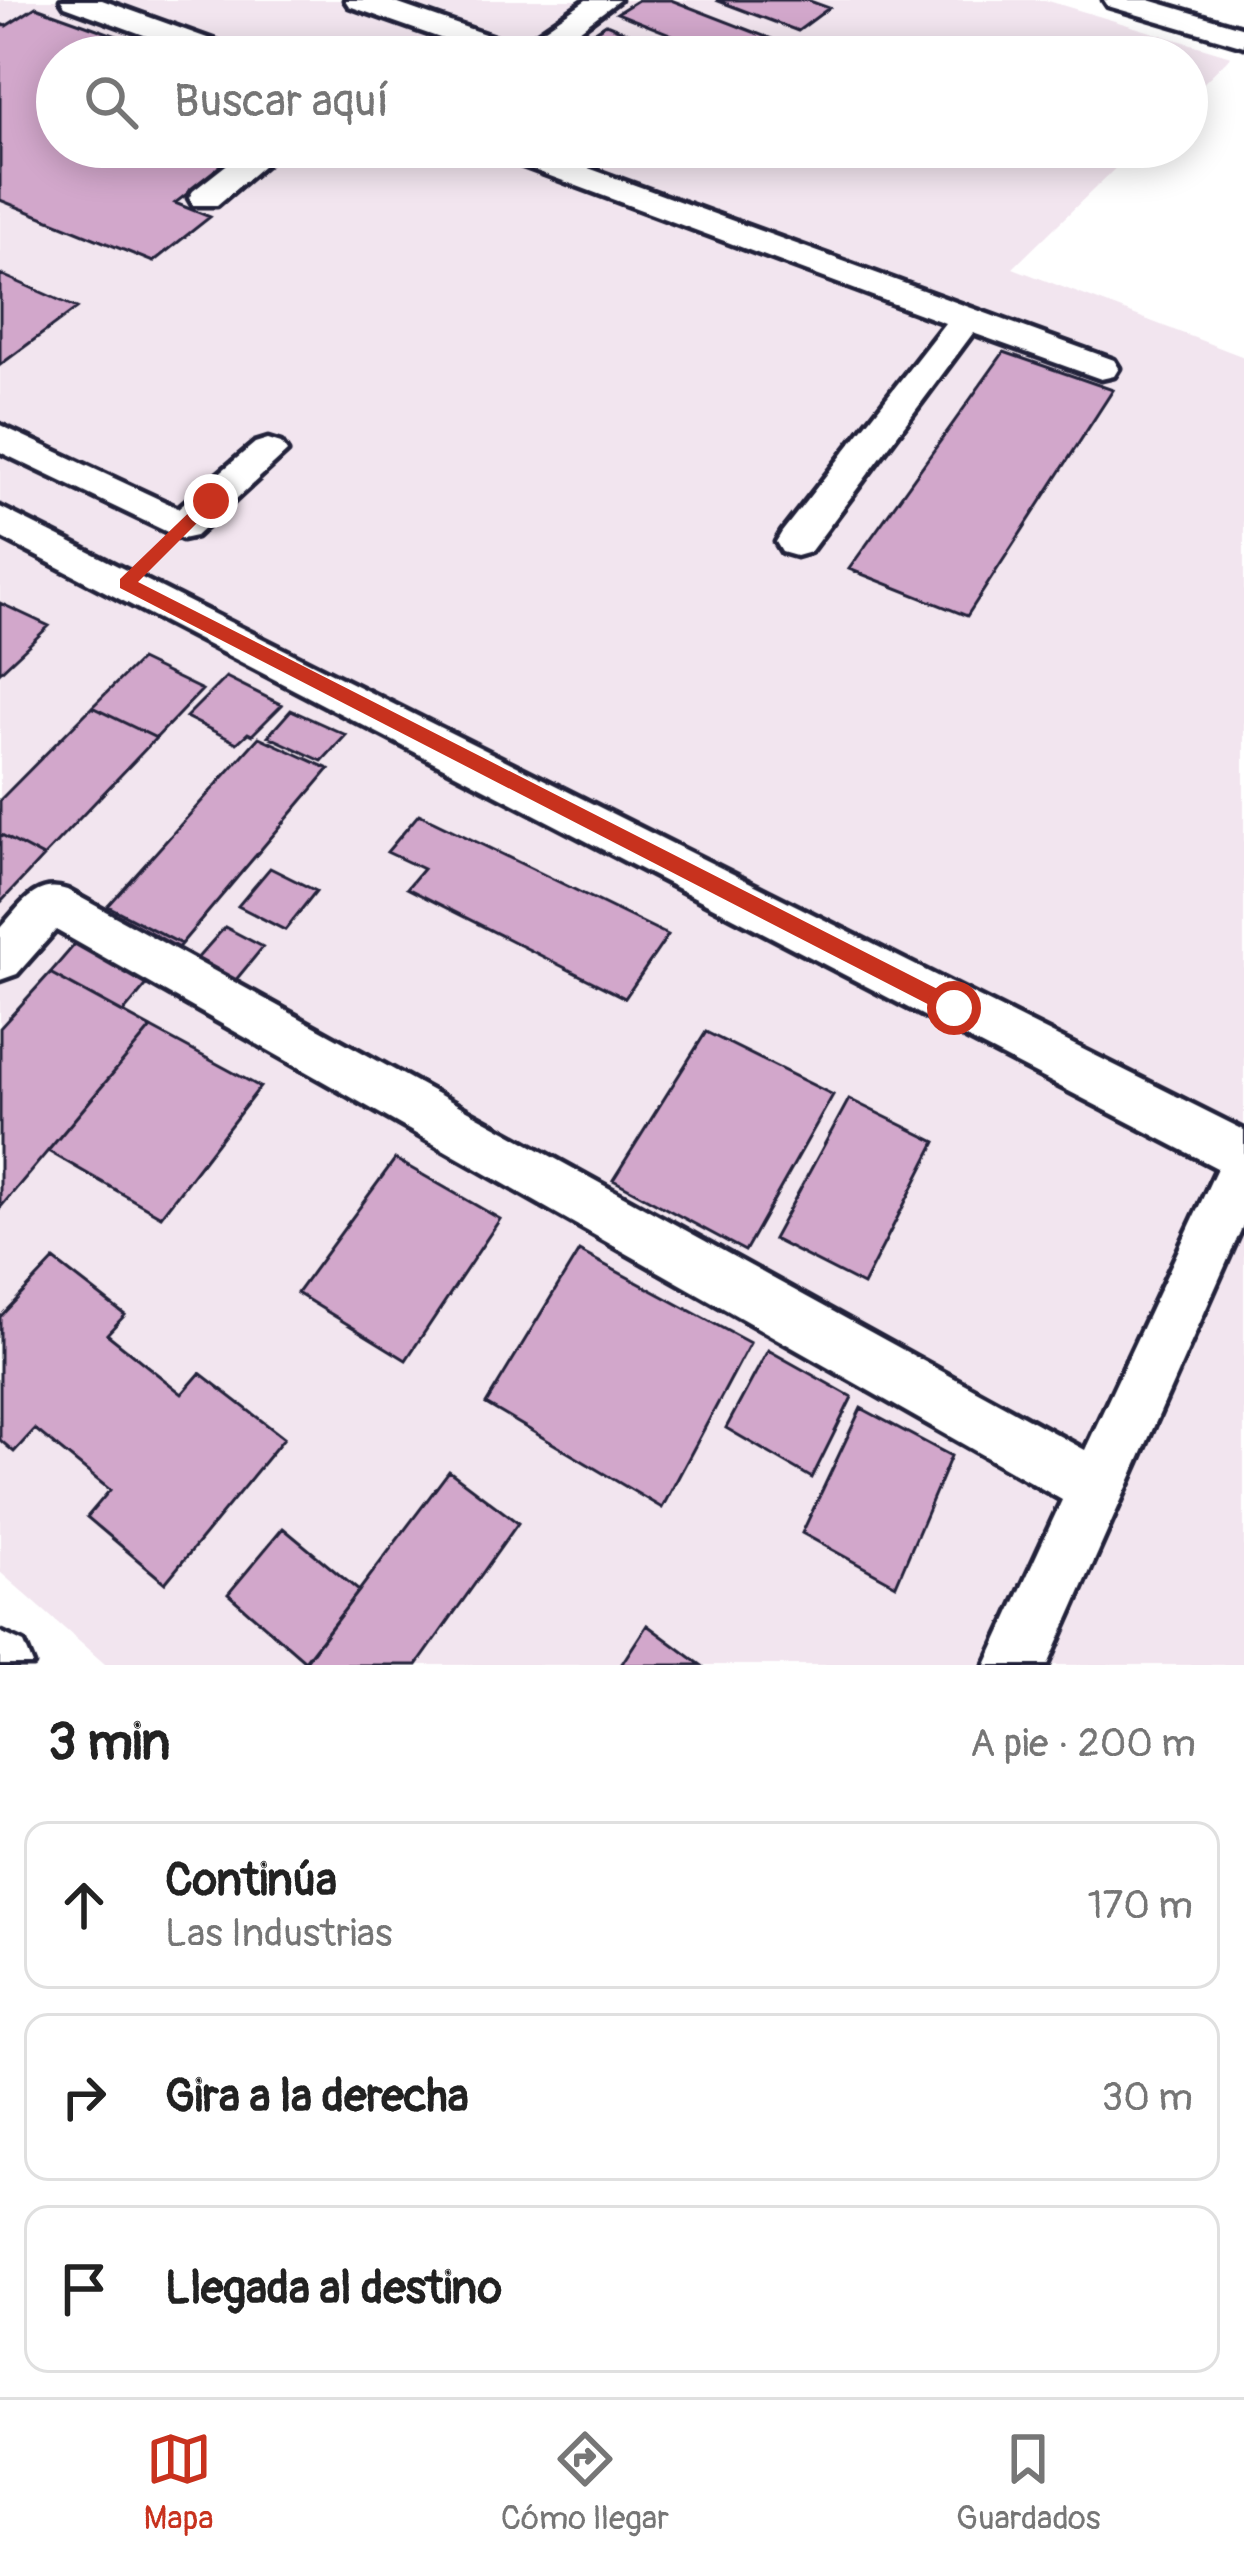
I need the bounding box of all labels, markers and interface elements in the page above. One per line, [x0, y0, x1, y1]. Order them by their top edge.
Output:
search box [36, 36, 1208, 168]
icon: search [78, 69, 144, 135]
text: Buscar aquí [174, 74, 389, 130]
route end [184, 474, 238, 528]
route start [927, 981, 981, 1035]
text: 3 min [48, 1711, 170, 1775]
text: A pie · 200 m [970, 1719, 1196, 1768]
text: Continúa [165, 1853, 337, 1909]
icon: ahead [51, 1872, 117, 1938]
text: 170 m [1087, 1881, 1193, 1930]
text: Las Industrias [165, 1909, 392, 1958]
icon: right [51, 2064, 117, 2130]
text: Gira a la derecha [165, 2069, 469, 2125]
text: 30 m [1102, 2073, 1193, 2122]
icon: arrive [51, 2256, 117, 2322]
text: Llegada al destino [165, 2261, 502, 2317]
tab: Mapa [144, 2426, 214, 2539]
tab: Cómo llegar [501, 2426, 669, 2539]
tab: Guardados [956, 2426, 1100, 2539]

